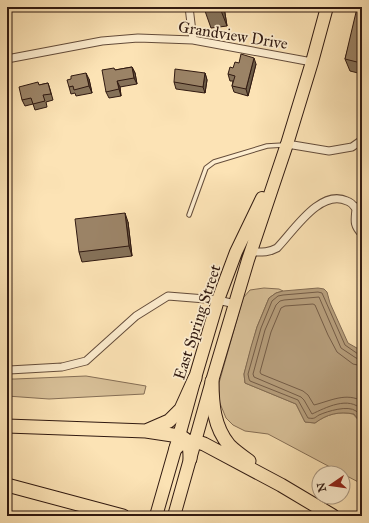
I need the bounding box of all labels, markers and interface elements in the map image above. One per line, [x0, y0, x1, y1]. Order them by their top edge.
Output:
street label: Grandview Drive [177, 17, 289, 53]
street label: East Spring Street [169, 262, 226, 382]
north arrow [311, 465, 351, 505]
text: N [314, 480, 329, 493]

